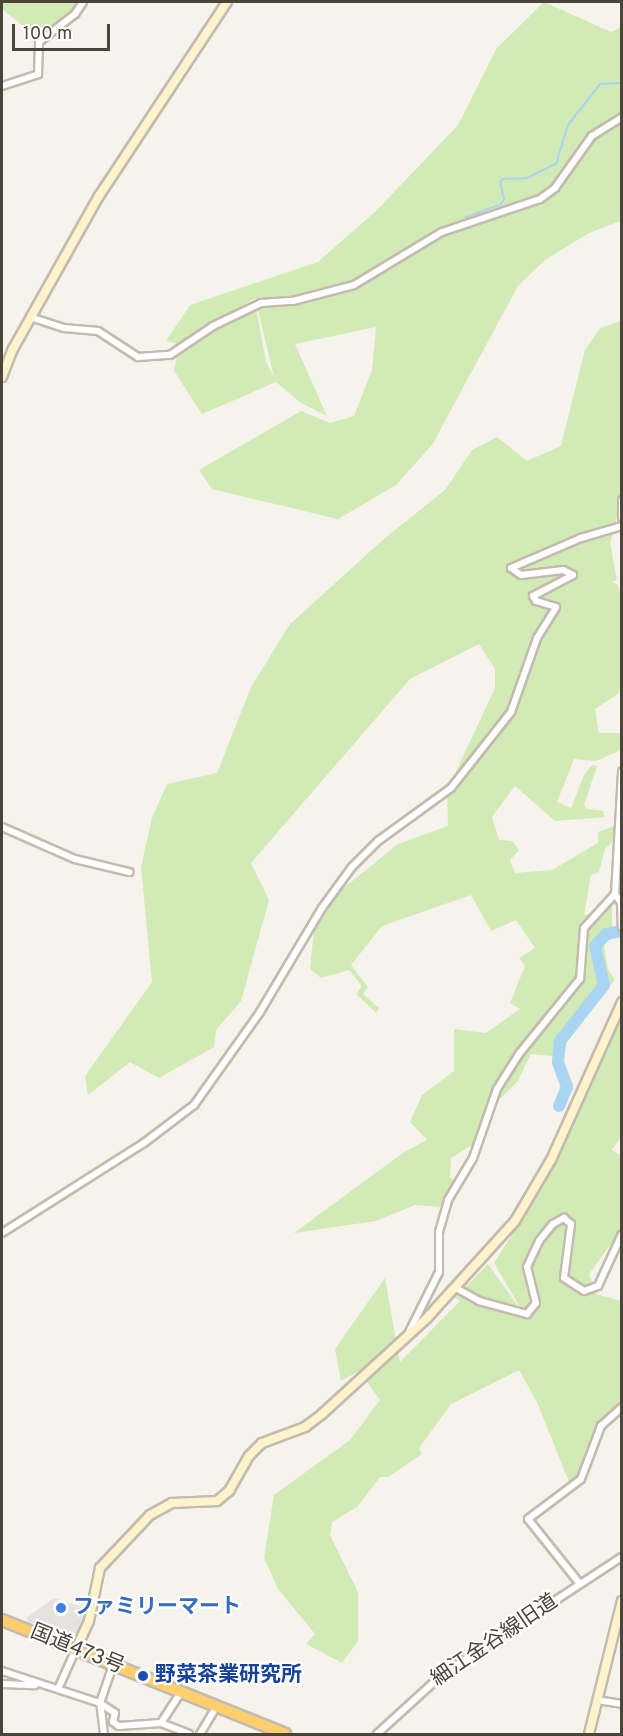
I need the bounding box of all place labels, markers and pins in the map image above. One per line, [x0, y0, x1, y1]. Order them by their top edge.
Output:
place label: ファミリーマート [73, 1595, 241, 1621]
marker: ファミリーマート [54, 1601, 68, 1615]
place label: 野菜茶業研究所 [155, 1663, 302, 1689]
marker: 野菜茶業研究所 [136, 1669, 150, 1683]

